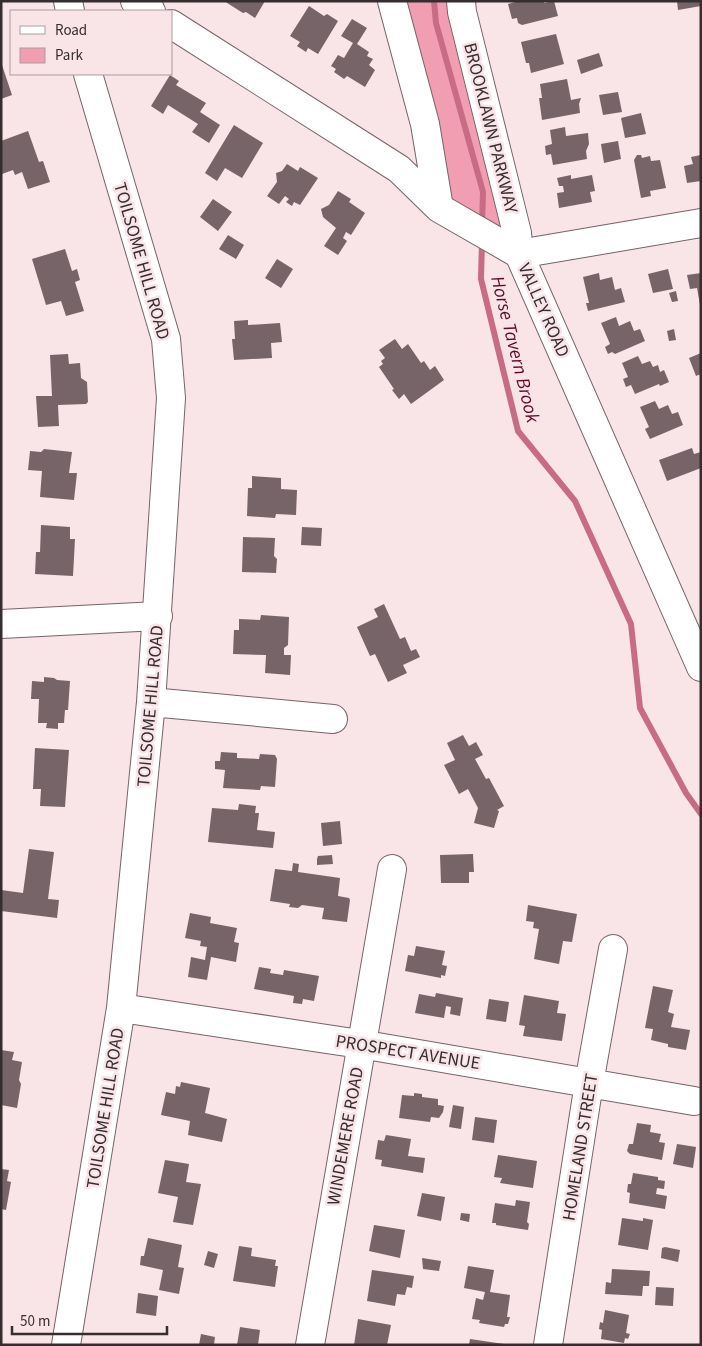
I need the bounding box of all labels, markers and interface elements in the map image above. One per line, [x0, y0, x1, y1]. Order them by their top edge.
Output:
legend [10, 10, 172, 75]
text: Road [55, 20, 87, 41]
street label: BROOKLAWN PARKWAY [457, 40, 524, 216]
text: Park [55, 45, 84, 66]
street label: TOILSOME HILL ROAD [107, 180, 176, 343]
street label: VALLEY ROAD [512, 259, 575, 361]
water label: Horse Tavern Brook [483, 273, 546, 427]
street label: TOILSOME HILL ROAD [131, 624, 170, 788]
street label: TOILSOME HILL ROAD [80, 1026, 131, 1190]
street label: PROSPECT AVENUE [334, 1029, 482, 1076]
street label: WINDEMERE ROAD [321, 1065, 370, 1207]
street label: HOMELAND STREET [556, 1071, 605, 1223]
scale bar [12, 1304, 168, 1336]
text: 50 m [20, 1311, 50, 1332]

